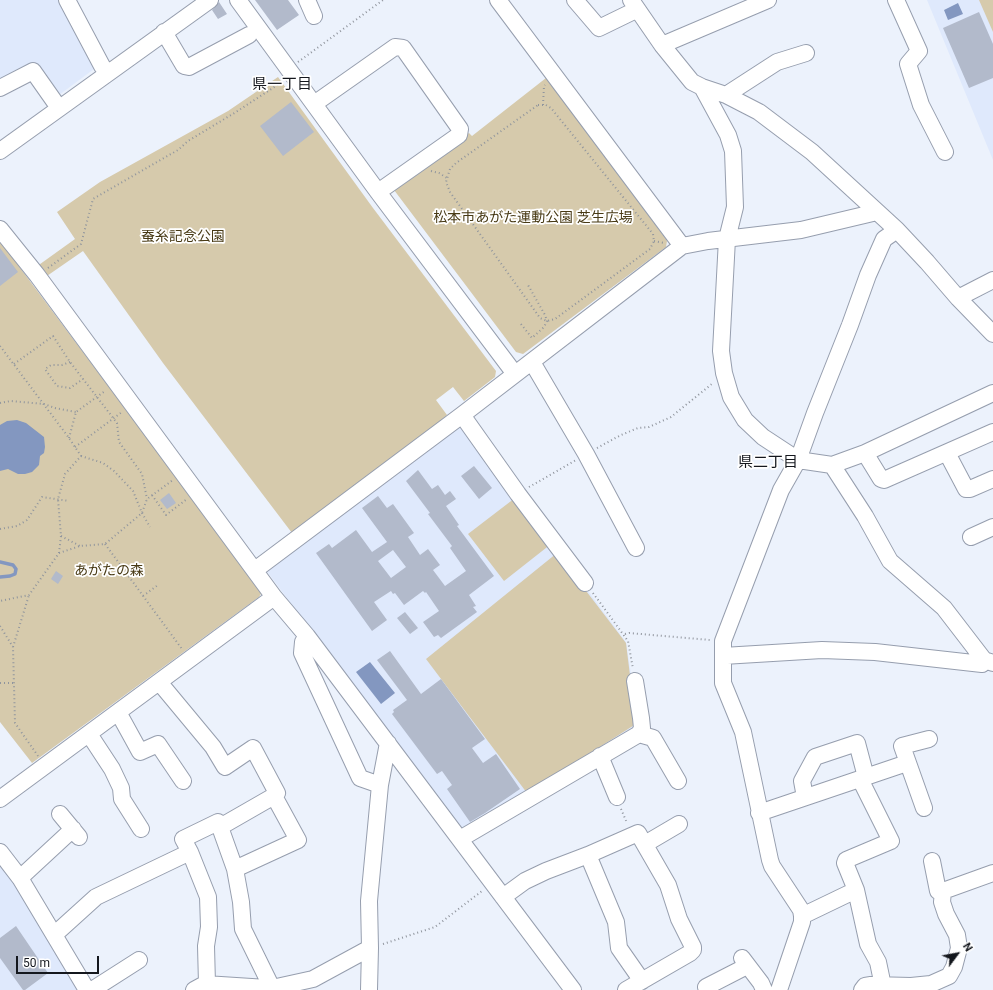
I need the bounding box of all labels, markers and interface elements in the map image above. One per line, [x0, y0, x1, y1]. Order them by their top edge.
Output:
district label: 県一丁目 [252, 76, 312, 94]
park label: 松本市あがた運動公園 芝生広場 [433, 210, 633, 226]
park label: 蚕糸記念公園 [141, 229, 225, 245]
district label: 県二丁目 [738, 454, 798, 472]
park label: あがたの森 [74, 563, 144, 579]
north arrow [937, 934, 977, 974]
text: N [960, 941, 975, 954]
scale bar [18, 948, 101, 974]
text: 50 m [23, 956, 50, 970]

